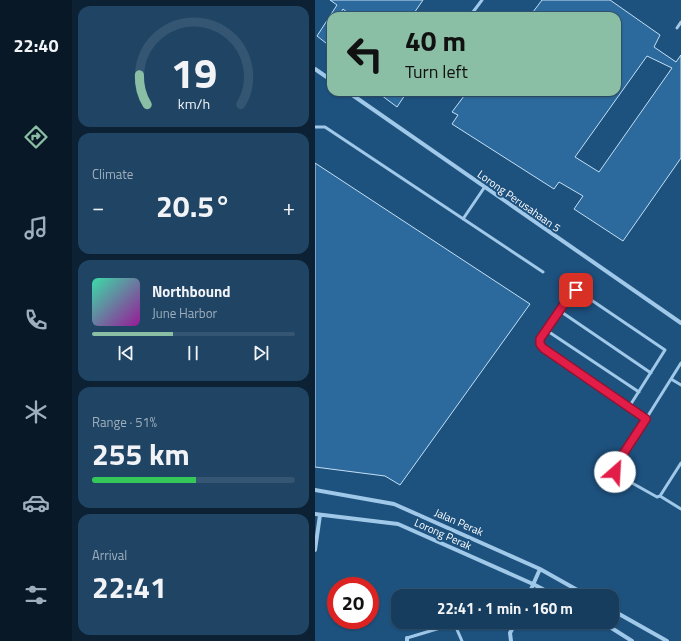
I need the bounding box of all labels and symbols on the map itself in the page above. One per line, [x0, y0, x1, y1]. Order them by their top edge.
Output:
street label: Lorong Perusahaan 5 [474, 166, 564, 236]
pin [559, 273, 593, 307]
position arrow [594, 451, 636, 493]
street label: Jalan Perak [432, 504, 487, 540]
street label: Lorong Perak [412, 514, 475, 554]
speed limit sign: 20 [327, 577, 379, 629]

